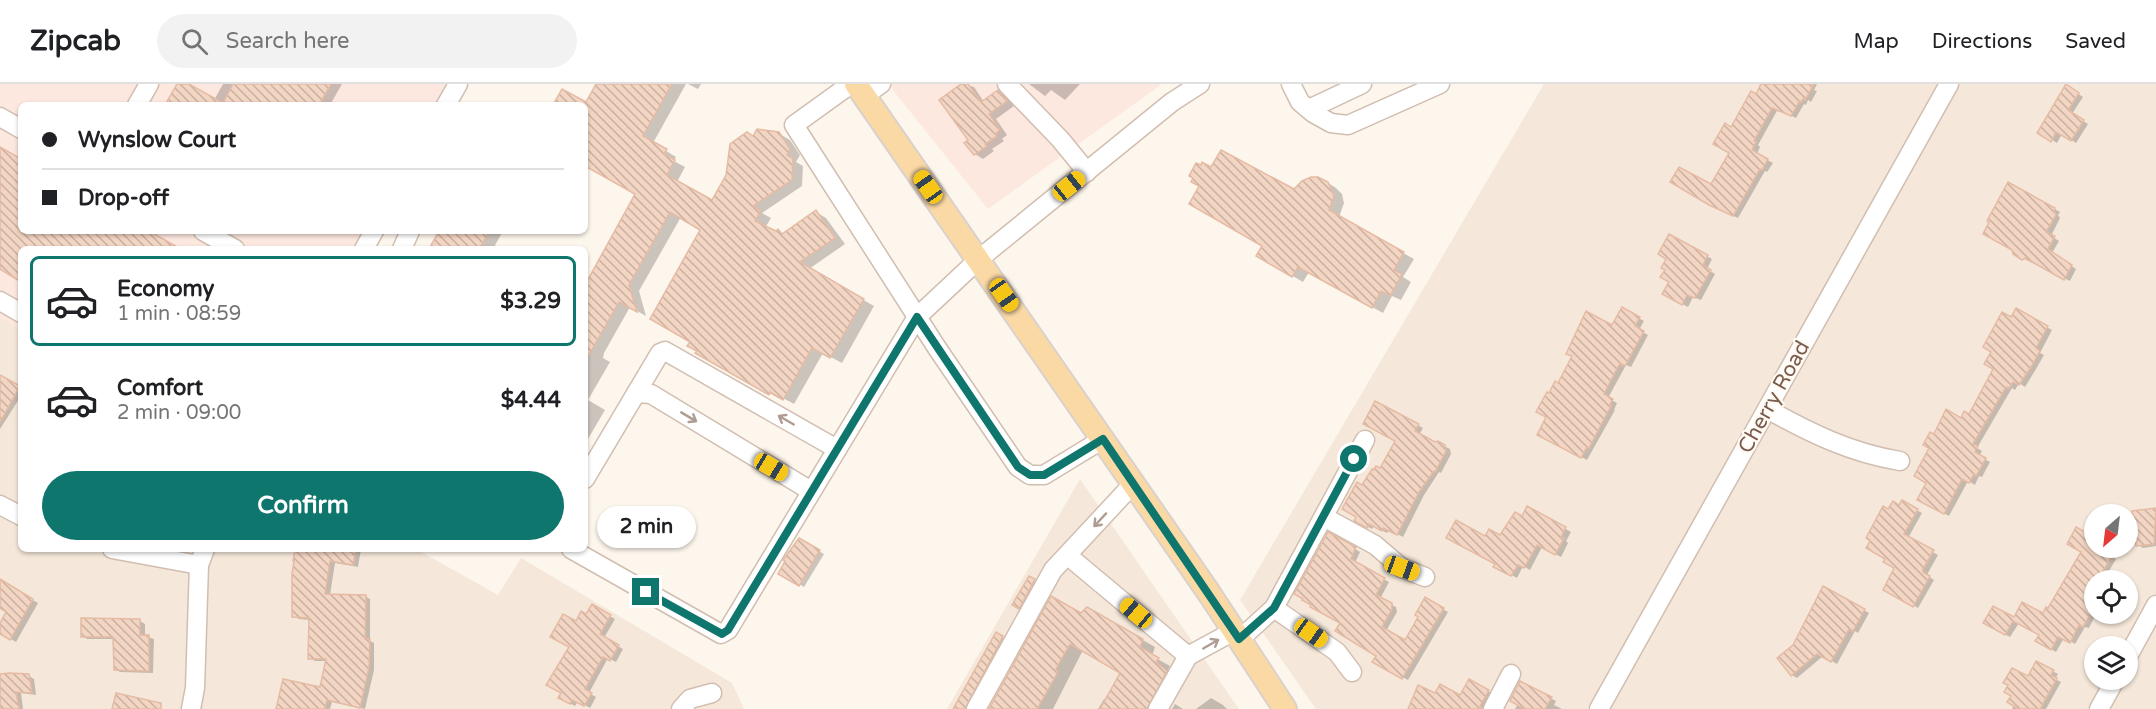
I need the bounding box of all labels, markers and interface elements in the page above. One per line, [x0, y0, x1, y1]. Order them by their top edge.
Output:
search box [157, 14, 577, 68]
text: Zipcab [30, 24, 121, 58]
icon: search [178, 25, 211, 58]
text: Search here [226, 28, 350, 54]
text: Map [1853, 29, 1899, 54]
text: Directions [1932, 29, 2032, 54]
text: Saved [2065, 29, 2126, 54]
text: Wynslow Court [78, 127, 236, 153]
car [910, 167, 946, 207]
car [1049, 168, 1089, 204]
text: Drop-off [78, 185, 169, 211]
icon: car [45, 274, 99, 328]
car [986, 275, 1022, 315]
text: Economy [117, 276, 214, 302]
text: $3.29 [500, 288, 561, 314]
text: 1 min · 08:59 [117, 302, 241, 326]
street label: Cherry Road [1733, 336, 1815, 458]
icon: car [45, 373, 99, 427]
text: Comfort [117, 375, 203, 401]
text: $4.44 [501, 387, 561, 413]
text: 2 min · 09:00 [117, 401, 241, 425]
one-way arrow [680, 411, 697, 423]
one-way arrow [778, 414, 795, 426]
route start [1340, 445, 1367, 472]
car [751, 450, 791, 484]
button: Confirm [42, 471, 564, 540]
north arrow [2084, 504, 2138, 558]
map controls [2084, 504, 2138, 690]
callout: 2 min [596, 505, 696, 547]
one-way arrow [1093, 512, 1107, 527]
text: 2 min [620, 515, 673, 539]
car [1382, 553, 1422, 583]
button: locate [2084, 570, 2138, 624]
route end [632, 578, 659, 605]
car [1116, 595, 1156, 631]
car [1291, 615, 1331, 651]
button: layers [2084, 636, 2138, 690]
one-way arrow [1202, 637, 1219, 649]

